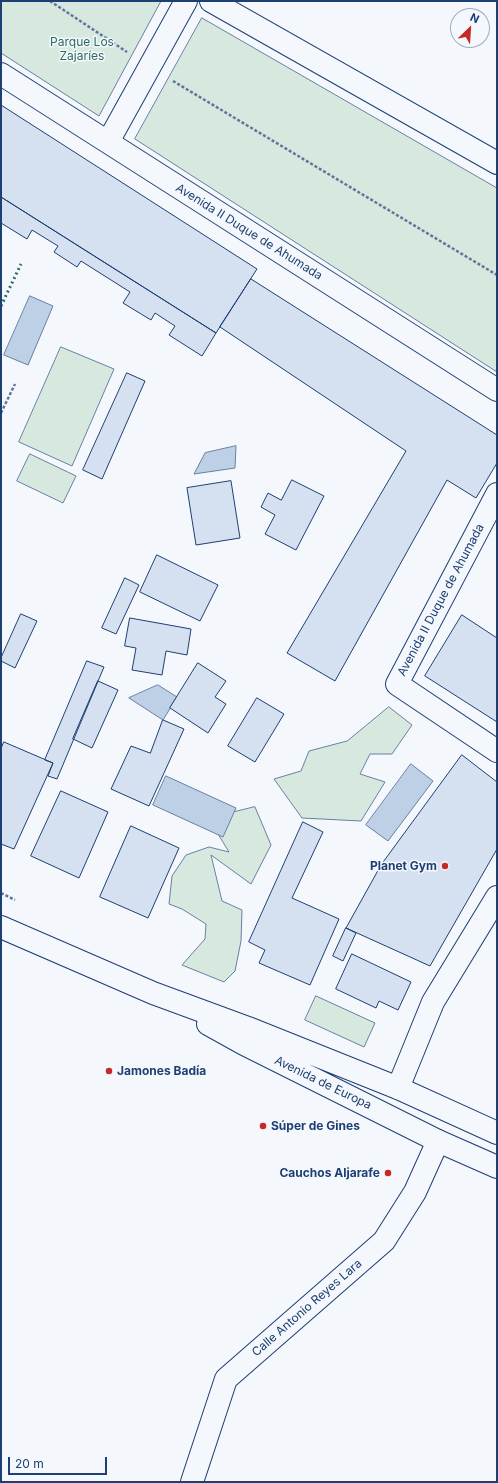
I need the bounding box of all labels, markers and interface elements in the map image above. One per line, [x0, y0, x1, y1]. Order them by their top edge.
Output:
north arrow [450, 8, 490, 48]
text: N [468, 10, 481, 26]
park label: Parque Los Zajaríes [50, 35, 114, 63]
street label: Avenida II Duque de Ahumada [173, 181, 325, 283]
street label: Avenida II Duque de Ahumada [395, 521, 487, 679]
place label: Planet Gym [370, 859, 437, 873]
marker: Planet Gym [440, 861, 450, 871]
street label: Avenida de Europa [272, 1053, 374, 1113]
place label: Jamones Badía [117, 1064, 206, 1078]
marker: Jamones Badía [104, 1066, 114, 1076]
place label: Súper de Gines [271, 1119, 360, 1133]
marker: Súper de Gines [258, 1121, 268, 1131]
place label: Cauchos Aljarafe [279, 1166, 380, 1180]
marker: Cauchos Aljarafe [383, 1168, 393, 1178]
street label: Calle Antonio Reyes Lara [249, 1256, 365, 1360]
scale bar [10, 1449, 109, 1475]
text: 20 m [15, 1456, 44, 1471]

